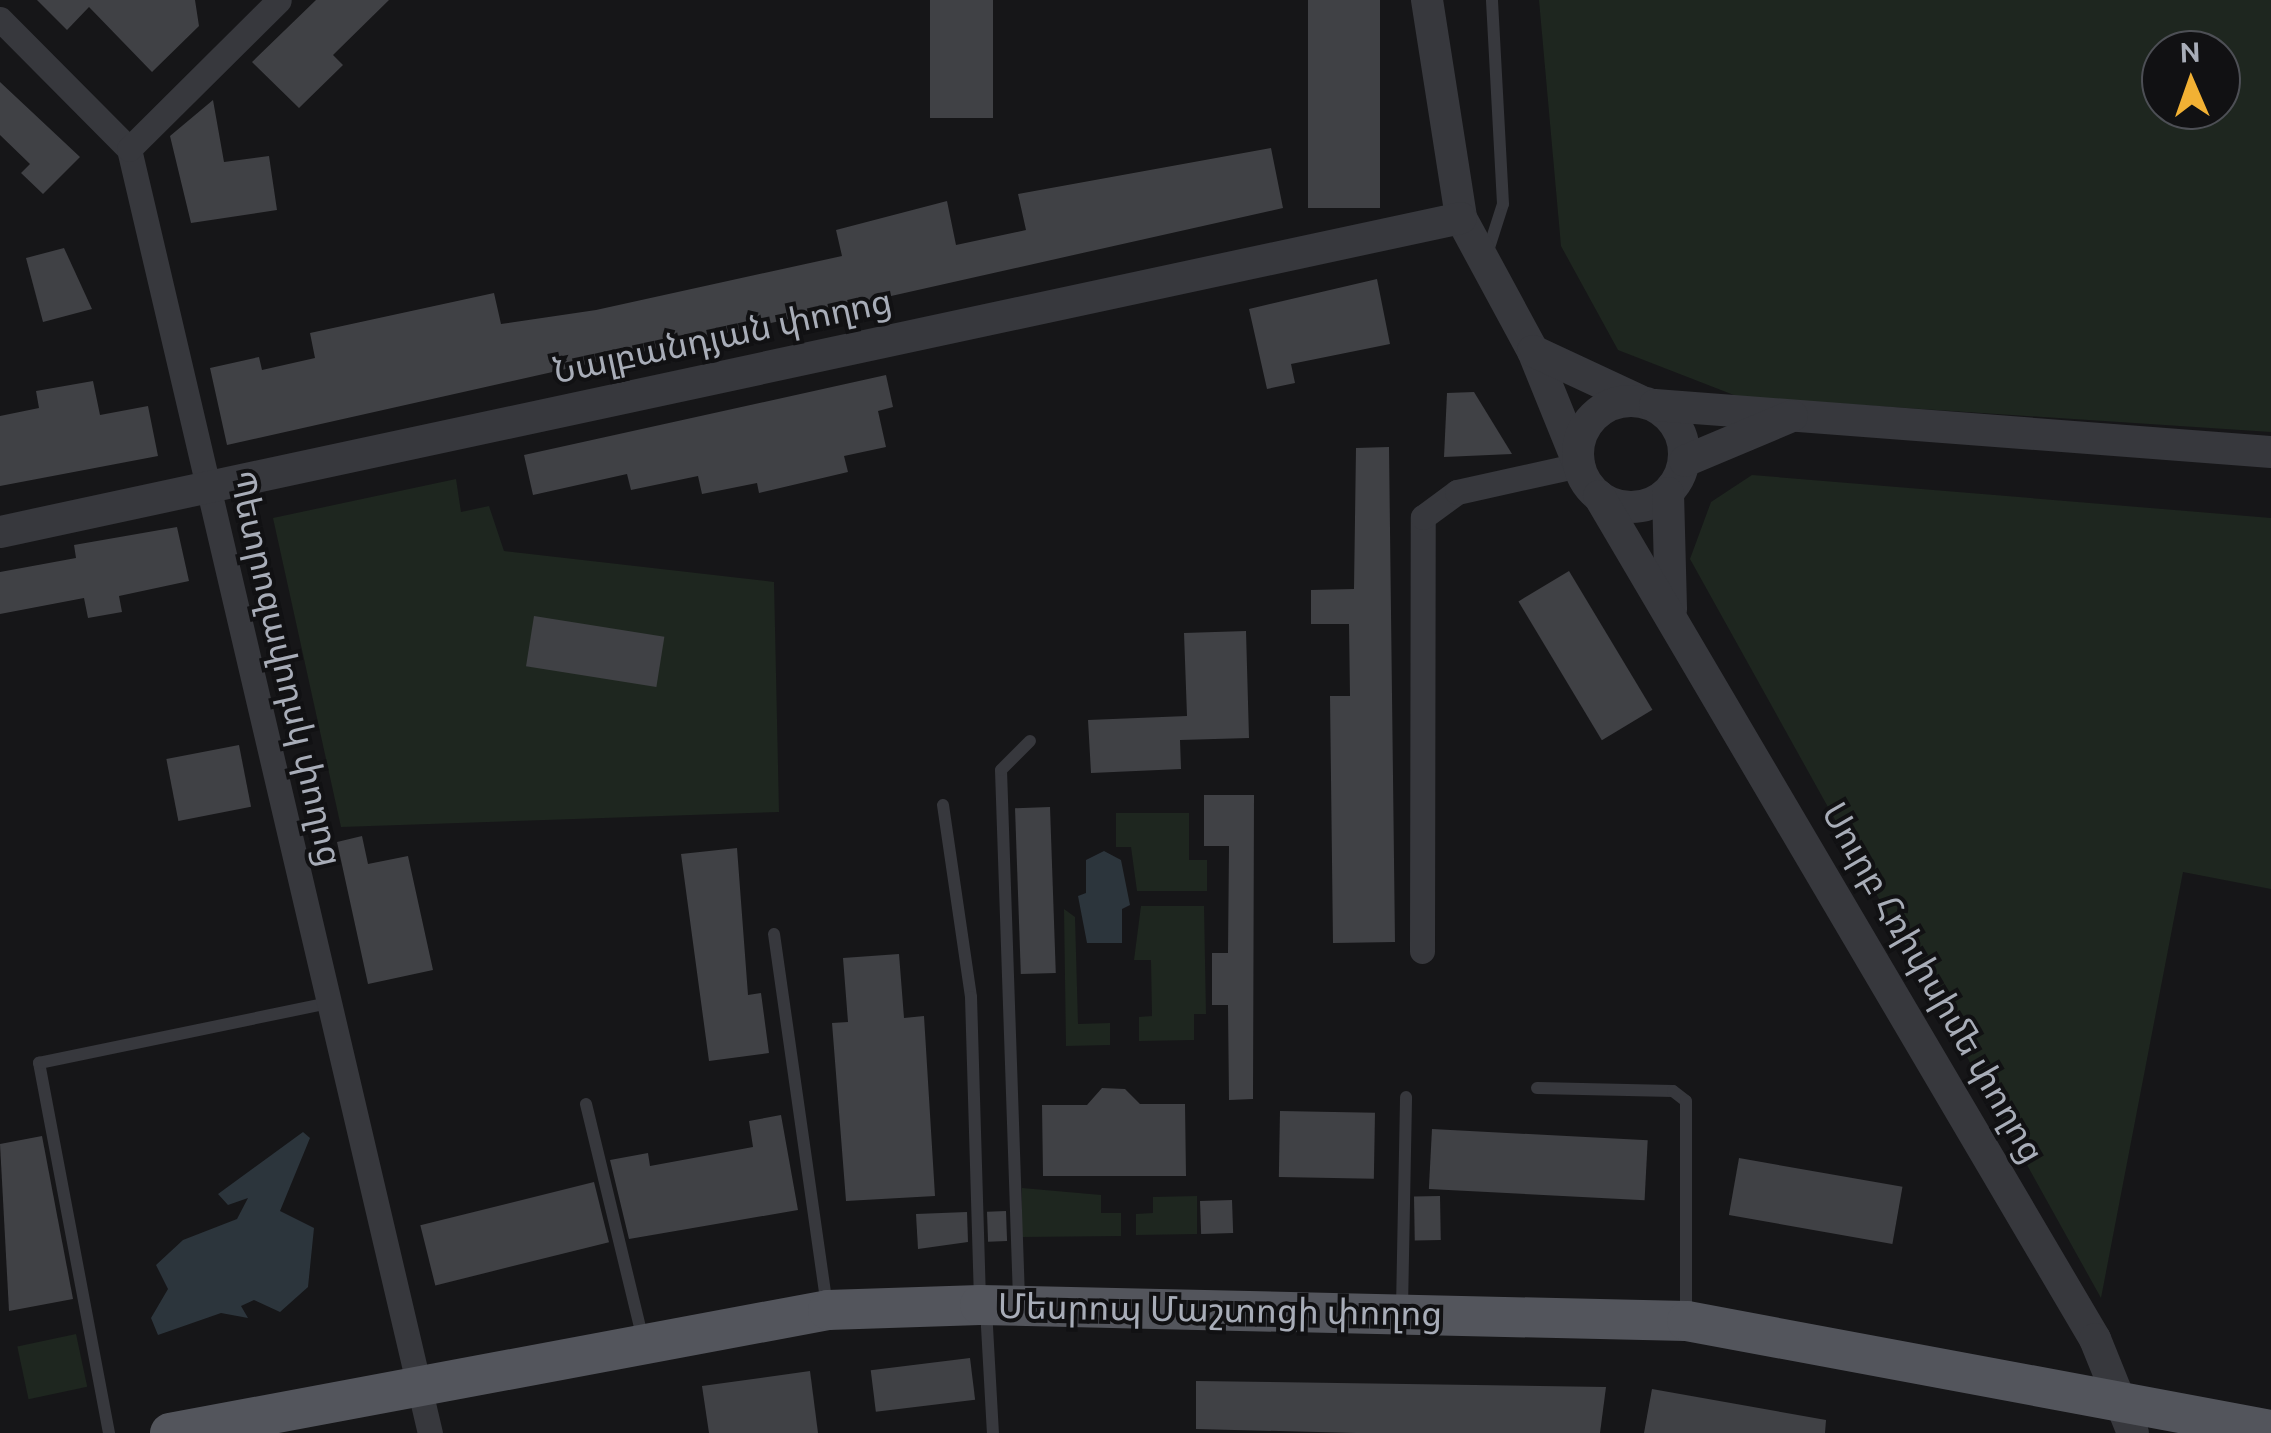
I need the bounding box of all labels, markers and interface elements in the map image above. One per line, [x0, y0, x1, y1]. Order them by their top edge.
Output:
north arrow [2141, 30, 2241, 130]
text: N [2179, 36, 2201, 67]
street label: Նալբանդյան փողոց [549, 279, 895, 391]
street label: Պետրոզավոդսկ փողոց [221, 466, 353, 870]
street label: Սուրբ Հռիփսիմե փողոց [1814, 795, 2054, 1169]
street label: Մեսրոպ Մաշտոցի փողոց [997, 1284, 1443, 1334]

